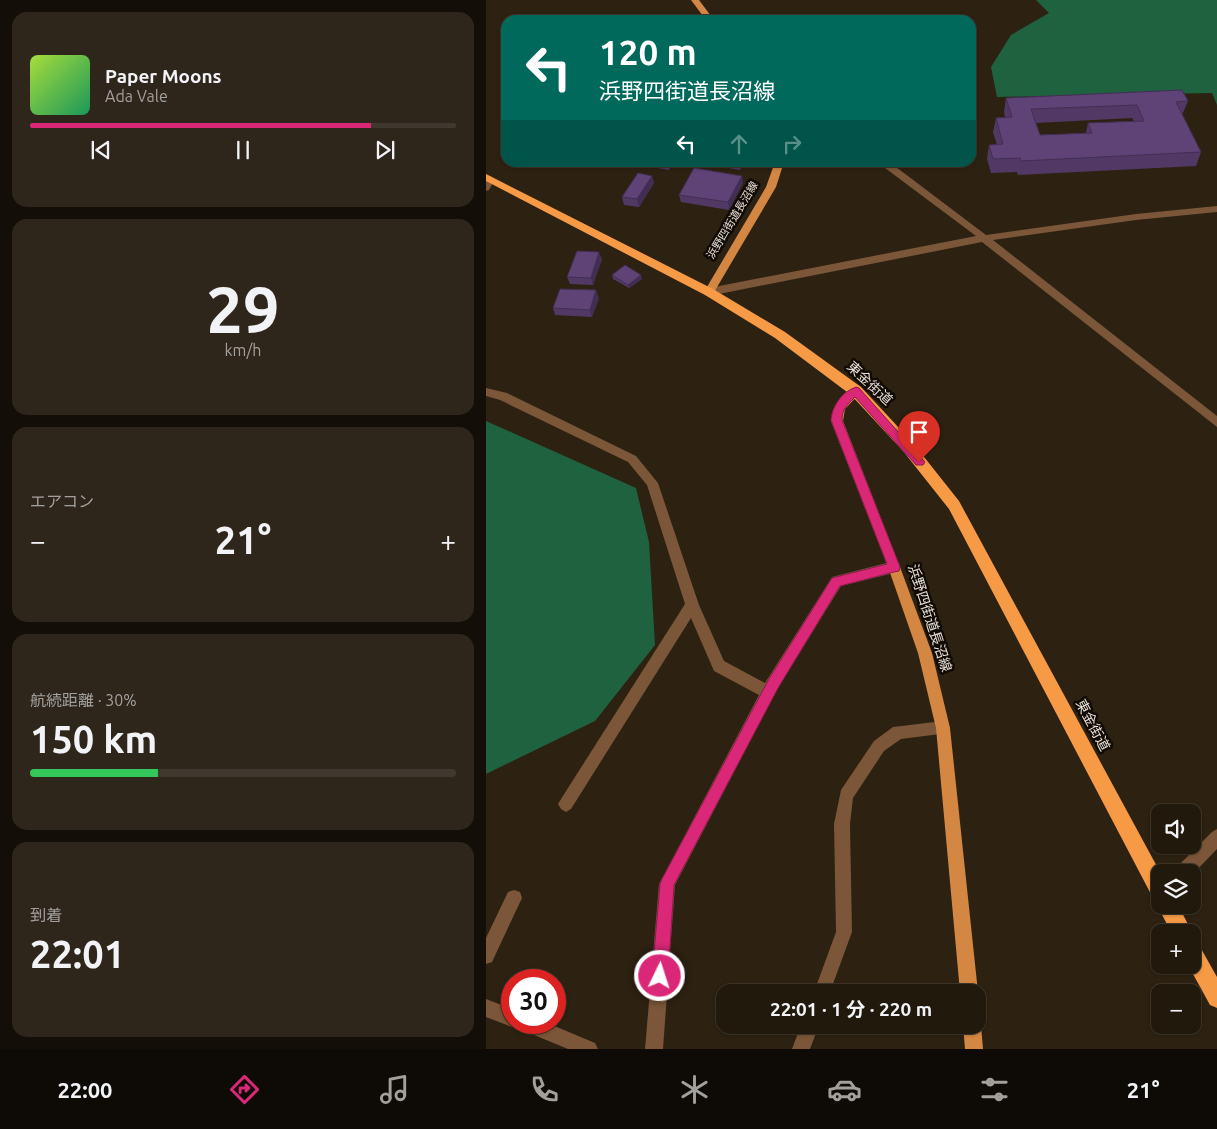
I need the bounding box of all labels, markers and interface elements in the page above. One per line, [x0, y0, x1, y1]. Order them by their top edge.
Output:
text: 120 m [599, 32, 697, 72]
icon: left [516, 35, 581, 100]
text: Paper Moons [105, 65, 222, 87]
text: 浜野四街道長沼線 [599, 78, 775, 103]
text: Ada Vale [105, 87, 168, 105]
icon: left [672, 130, 700, 158]
icon: ahead [725, 130, 753, 158]
icon: right [778, 130, 806, 158]
icon: previous [87, 136, 115, 164]
icon: pause [229, 136, 257, 164]
icon: next [371, 136, 399, 164]
street label: 浜野四街道長沼線 [704, 179, 760, 261]
text: 29 [206, 272, 280, 345]
text: km/h [225, 341, 261, 359]
street label: 東金街道 [844, 358, 896, 408]
pin [898, 411, 940, 462]
icon: arrive [905, 418, 933, 446]
text: エアコン [30, 492, 94, 510]
text: 21° [215, 519, 271, 561]
text: − [30, 525, 46, 556]
text: + [440, 525, 456, 556]
street label: 浜野四街道長沼線 [905, 562, 955, 674]
text: 航続距離 · 30% [30, 691, 137, 709]
street label: 東金街道 [1073, 697, 1113, 753]
text: 150 km [30, 718, 157, 760]
map controls [1151, 804, 1201, 1034]
button: sound [1151, 804, 1201, 854]
button: layers [1151, 864, 1201, 914]
text: 到着 [30, 906, 62, 924]
button: + [1151, 924, 1201, 974]
text: 22:01 [30, 933, 125, 975]
position arrow [633, 949, 685, 1001]
speed limit sign: 30 [501, 969, 566, 1034]
button: − [1151, 984, 1201, 1034]
text: 22:01 · 1 分 · 220 m [770, 998, 932, 1020]
icon: directions [227, 1072, 262, 1107]
icon: music [377, 1072, 412, 1107]
icon: phone [527, 1072, 562, 1107]
icon: climate [677, 1072, 712, 1107]
icon: car [827, 1072, 862, 1107]
icon: filters [977, 1072, 1012, 1107]
text: 22:00 [57, 1077, 113, 1102]
text: 21° [1127, 1077, 1159, 1102]

